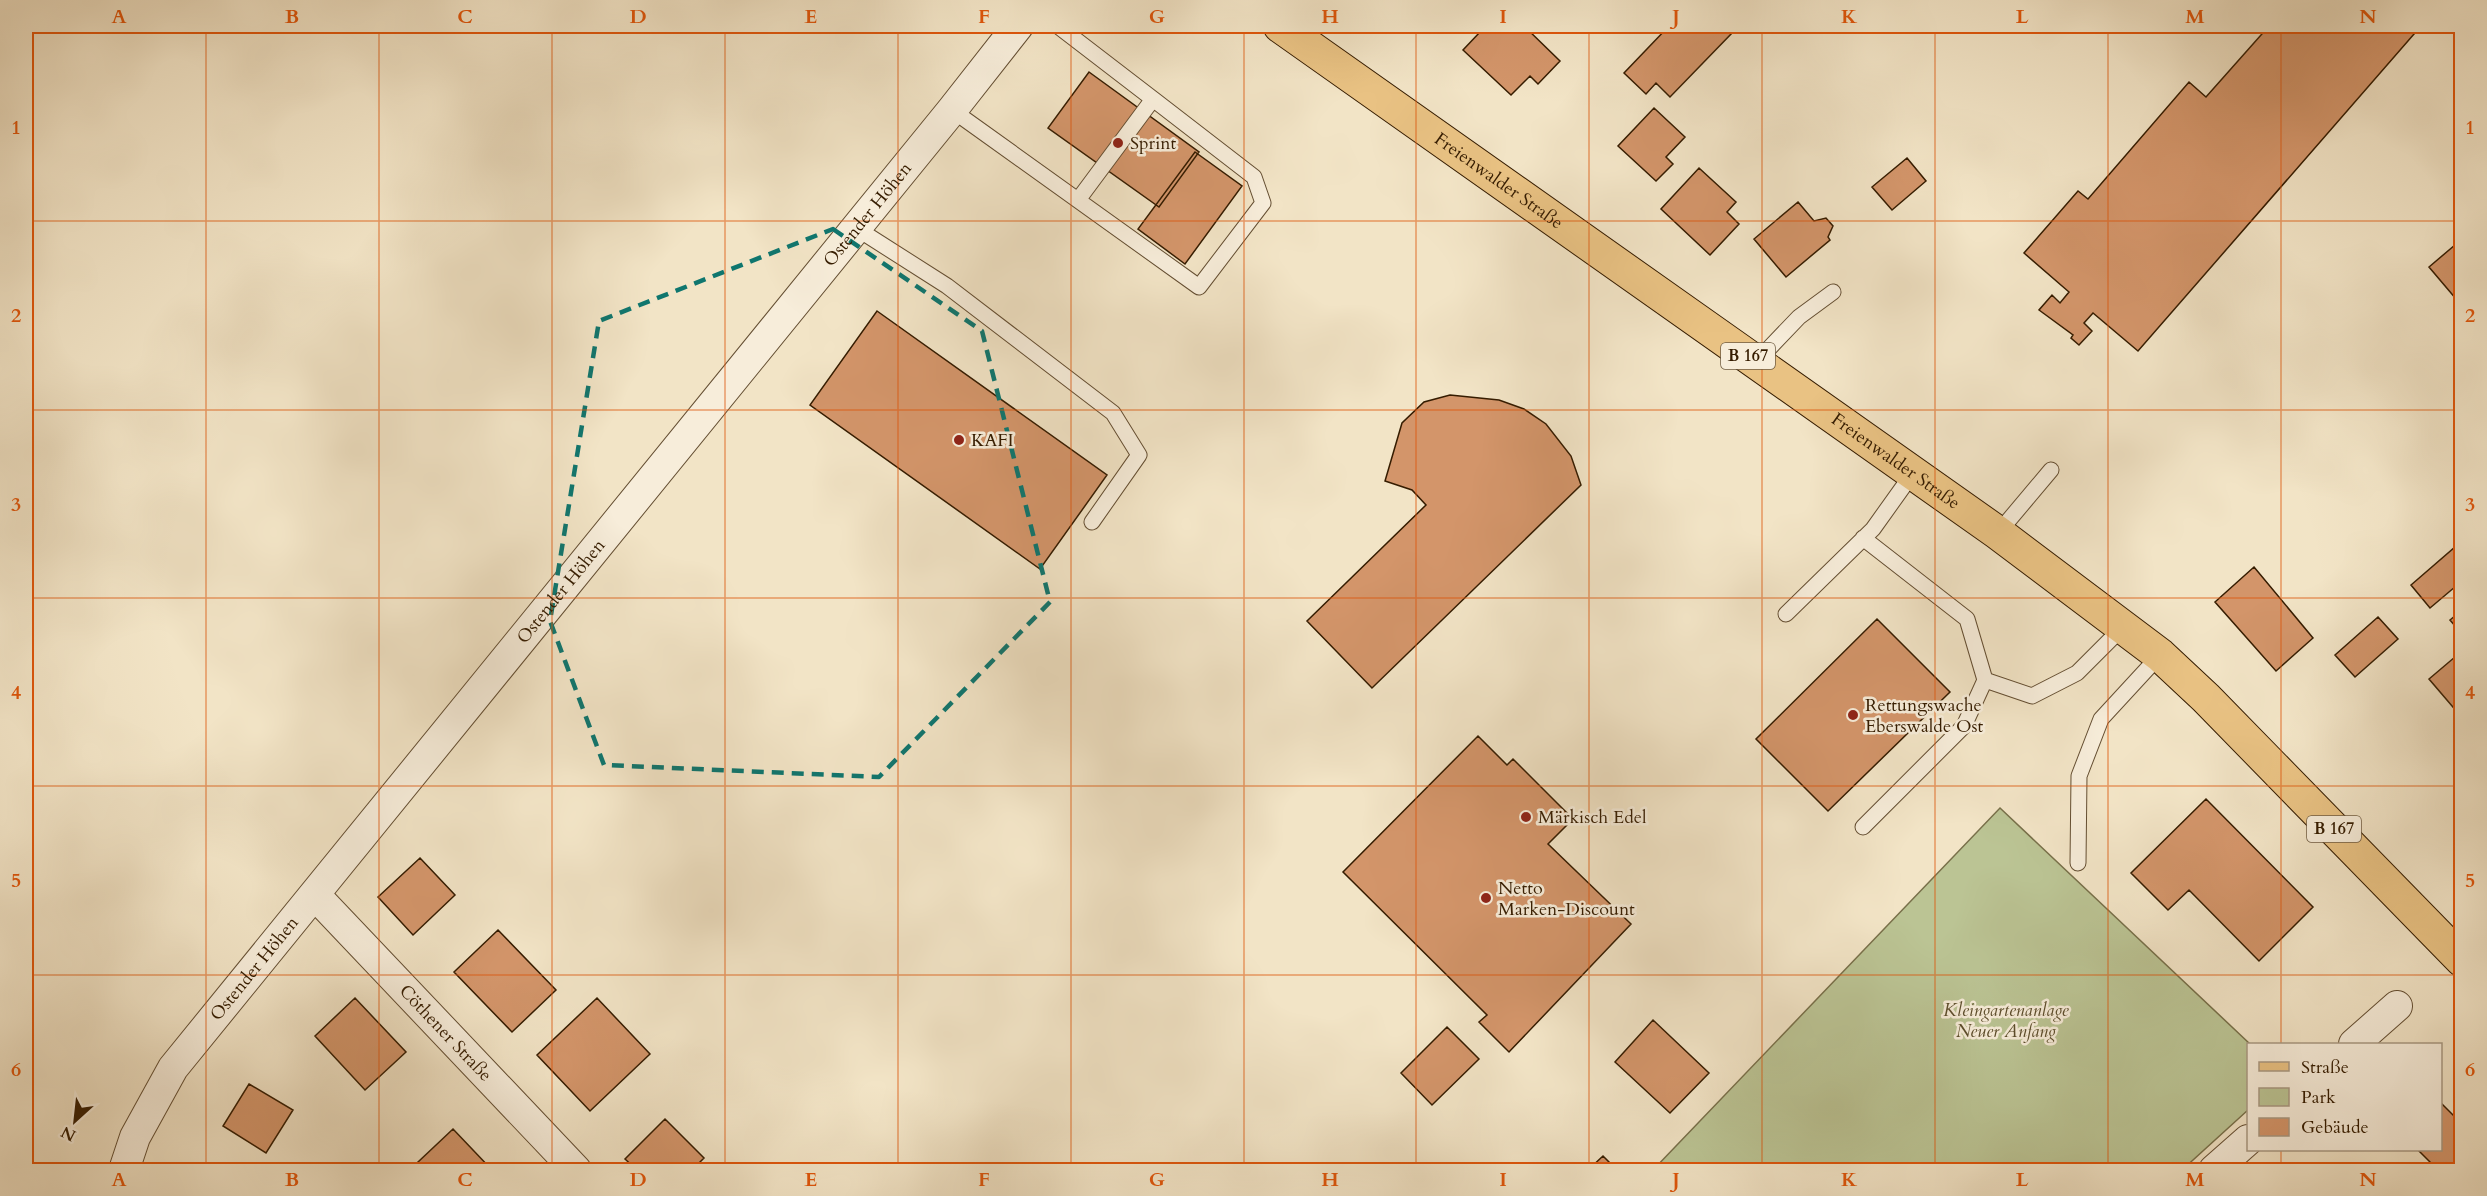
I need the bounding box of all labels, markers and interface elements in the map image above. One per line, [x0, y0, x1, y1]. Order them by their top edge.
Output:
text: A [111, 3, 127, 30]
text: B [285, 3, 299, 30]
text: C [457, 3, 473, 30]
text: D [629, 3, 647, 30]
text: E [805, 3, 817, 30]
text: F [978, 3, 990, 30]
text: G [1149, 3, 1165, 30]
text: H [1321, 3, 1339, 30]
text: I [1499, 3, 1507, 30]
text: J [1669, 3, 1680, 30]
text: K [1841, 3, 1858, 30]
text: L [2016, 3, 2029, 30]
text: M [2185, 3, 2205, 30]
text: N [2359, 3, 2377, 30]
text: 1 [11, 114, 21, 141]
text: 1 [2465, 114, 2475, 141]
street label: Freienwalder Straße [1429, 126, 1568, 235]
place label: Sprint [1130, 131, 1176, 156]
marker: Sprint [1111, 136, 1125, 150]
street label: Ostender Höhen [817, 156, 918, 272]
text: 2 [11, 302, 21, 329]
text: 2 [2465, 302, 2475, 329]
road number: B 167 [1721, 343, 1775, 369]
street label: Freienwalder Straße [1826, 407, 1965, 515]
place label: KAFI [971, 428, 1014, 453]
marker: KAFI [952, 433, 966, 447]
text: 3 [11, 491, 21, 518]
text: 3 [2465, 491, 2475, 518]
street label: Ostender Höhen [511, 533, 611, 649]
text: 4 [11, 679, 21, 706]
text: 4 [2465, 679, 2475, 706]
place label: Rettungswache Eberswalde Ost [1865, 693, 1983, 739]
marker: Rettungswache Eberswalde Ost [1846, 708, 1860, 722]
place label: Märkisch Edel [1538, 805, 1647, 830]
marker: Märkisch Edel [1519, 810, 1533, 824]
road number: B 167 [2307, 816, 2361, 842]
text: 5 [11, 867, 21, 894]
text: 5 [2465, 867, 2475, 894]
place label: Netto Marken-Discount [1498, 876, 1635, 922]
marker: Netto Marken-Discount [1479, 891, 1493, 905]
street label: Ostender Höhen [204, 910, 305, 1026]
street label: Cöthener Straße [394, 979, 498, 1087]
park label: Kleingartenanlage Neuer Anfang [1943, 998, 2070, 1044]
legend [2247, 1043, 2442, 1151]
text: Straße [2301, 1055, 2349, 1080]
text: 6 [11, 1056, 21, 1083]
text: 6 [2465, 1056, 2475, 1083]
text: Park [2301, 1085, 2336, 1110]
north arrow [45, 1091, 105, 1151]
text: Gebäude [2301, 1115, 2369, 1140]
text: N [57, 1120, 80, 1146]
text: A [111, 1166, 127, 1193]
text: B [285, 1166, 299, 1193]
text: C [457, 1166, 473, 1193]
text: D [629, 1166, 647, 1193]
text: E [805, 1166, 817, 1193]
text: F [978, 1166, 990, 1193]
text: G [1149, 1166, 1165, 1193]
text: H [1321, 1166, 1339, 1193]
text: I [1499, 1166, 1507, 1193]
text: J [1669, 1166, 1680, 1193]
text: K [1841, 1166, 1858, 1193]
text: L [2016, 1166, 2029, 1193]
text: M [2185, 1166, 2205, 1193]
text: N [2359, 1166, 2377, 1193]

